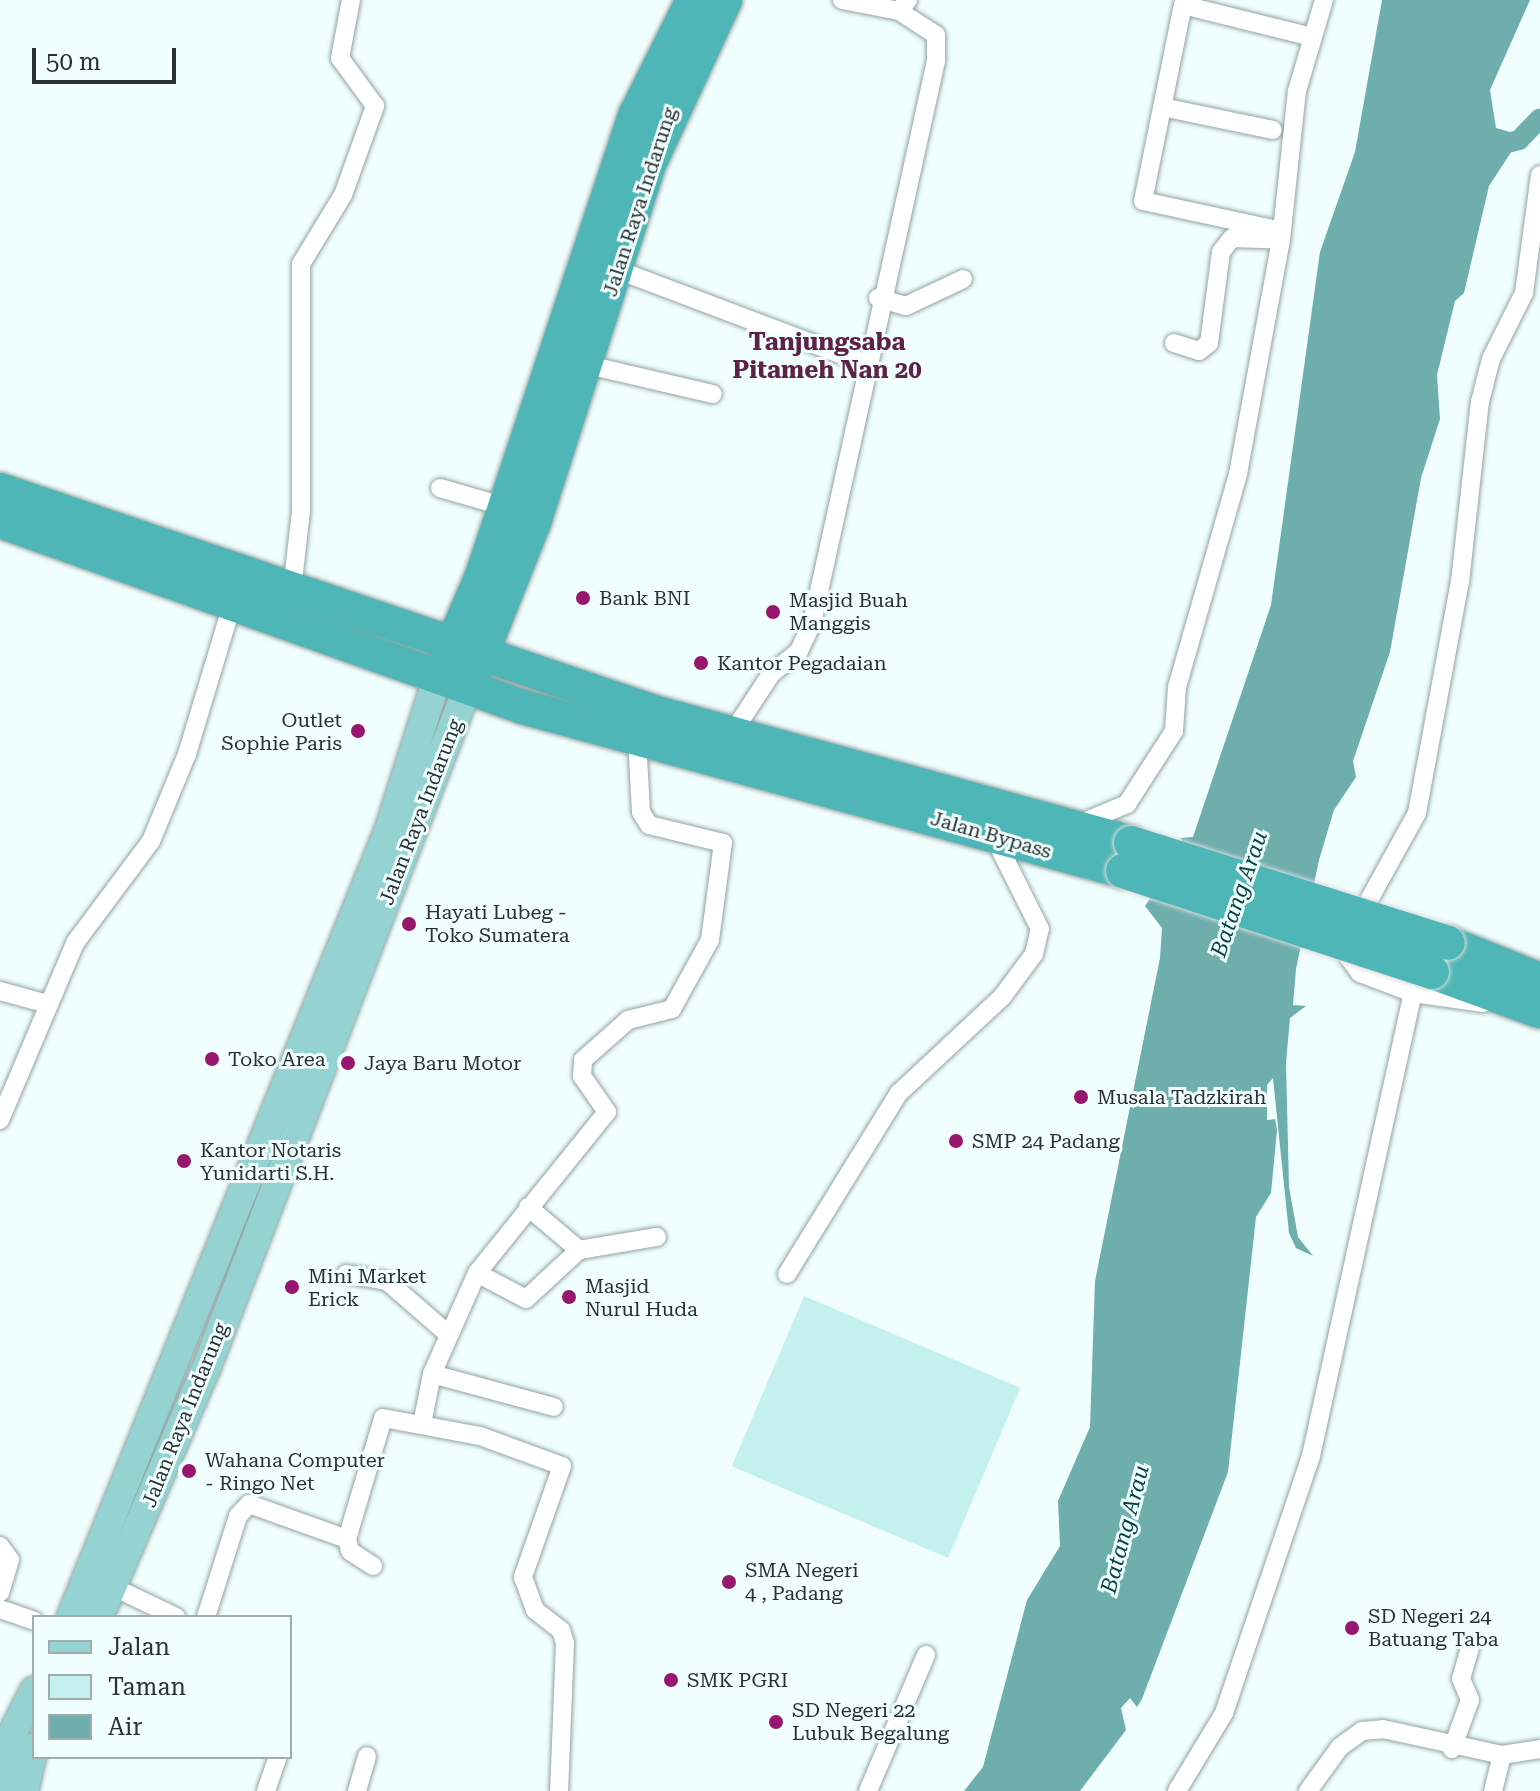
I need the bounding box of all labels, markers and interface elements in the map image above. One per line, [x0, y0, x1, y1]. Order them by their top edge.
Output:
scale bar [36, 32, 180, 82]
text: 50 m [46, 48, 101, 76]
street label: Jalan Raya Indarung [598, 105, 682, 299]
district label: Tanjungsaba Pitameh Nan 20 [732, 329, 922, 385]
place label: Bank BNI [599, 586, 690, 610]
place label: Masjid Buah Manggis [789, 588, 908, 635]
marker: Bank BNI [574, 589, 592, 607]
marker: Masjid Buah Manggis [764, 603, 782, 621]
place label: Kantor Pegadaian [717, 651, 887, 675]
marker: Kantor Pegadaian [692, 654, 710, 672]
place label: Outlet Sophie Paris [221, 708, 342, 755]
street label: Jalan Raya Indarung [374, 716, 468, 908]
marker: Outlet Sophie Paris [349, 722, 367, 740]
street label: Jalan Bypass [928, 806, 1054, 864]
water label: Batang Arau [1205, 828, 1273, 960]
place label: Hayati Lubeg - Toko Sumatera [425, 900, 570, 947]
marker: Hayati Lubeg - Toko Sumatera [400, 915, 418, 933]
place label: Toko Area [228, 1047, 325, 1071]
marker: Toko Area [203, 1050, 221, 1068]
place label: Jaya Baru Motor [364, 1051, 521, 1075]
marker: Jaya Baru Motor [339, 1054, 357, 1072]
place label: Musala Tadzkirah [1097, 1085, 1267, 1109]
marker: Musala Tadzkirah [1072, 1088, 1090, 1106]
place label: SMP 24 Padang [972, 1129, 1120, 1153]
marker: SMP 24 Padang [947, 1132, 965, 1150]
place label: Kantor Notaris Yunidarti S.H. [200, 1138, 341, 1185]
marker: Kantor Notaris Yunidarti S.H. [175, 1152, 193, 1170]
place label: Mini Market Erick [308, 1264, 426, 1311]
place label: Masjid Nurul Huda [585, 1274, 698, 1321]
marker: Mini Market Erick [283, 1278, 301, 1296]
marker: Masjid Nurul Huda [560, 1288, 578, 1306]
street label: Jalan Raya Indarung [137, 1319, 233, 1511]
place label: Wahana Computer - Ringo Net [205, 1448, 385, 1495]
marker: Wahana Computer - Ringo Net [180, 1462, 198, 1480]
water label: Batang Arau [1095, 1462, 1155, 1596]
place label: SMA Negeri 4 , Padang [745, 1558, 859, 1605]
marker: SMA Negeri 4 , Padang [720, 1573, 738, 1591]
place label: SD Negeri 24 Batuang Taba [1368, 1604, 1498, 1651]
legend [32, 1615, 292, 1759]
marker: SD Negeri 24 Batuang Taba [1343, 1619, 1361, 1637]
text: Jalan [108, 1633, 170, 1661]
place label: SMK PGRI [687, 1668, 788, 1692]
marker: SMK PGRI [662, 1671, 680, 1689]
text: Taman [108, 1673, 186, 1701]
place label: SD Negeri 22 Lubuk Begalung [792, 1698, 949, 1745]
text: Air [108, 1713, 142, 1741]
marker: SD Negeri 22 Lubuk Begalung [767, 1713, 785, 1731]

